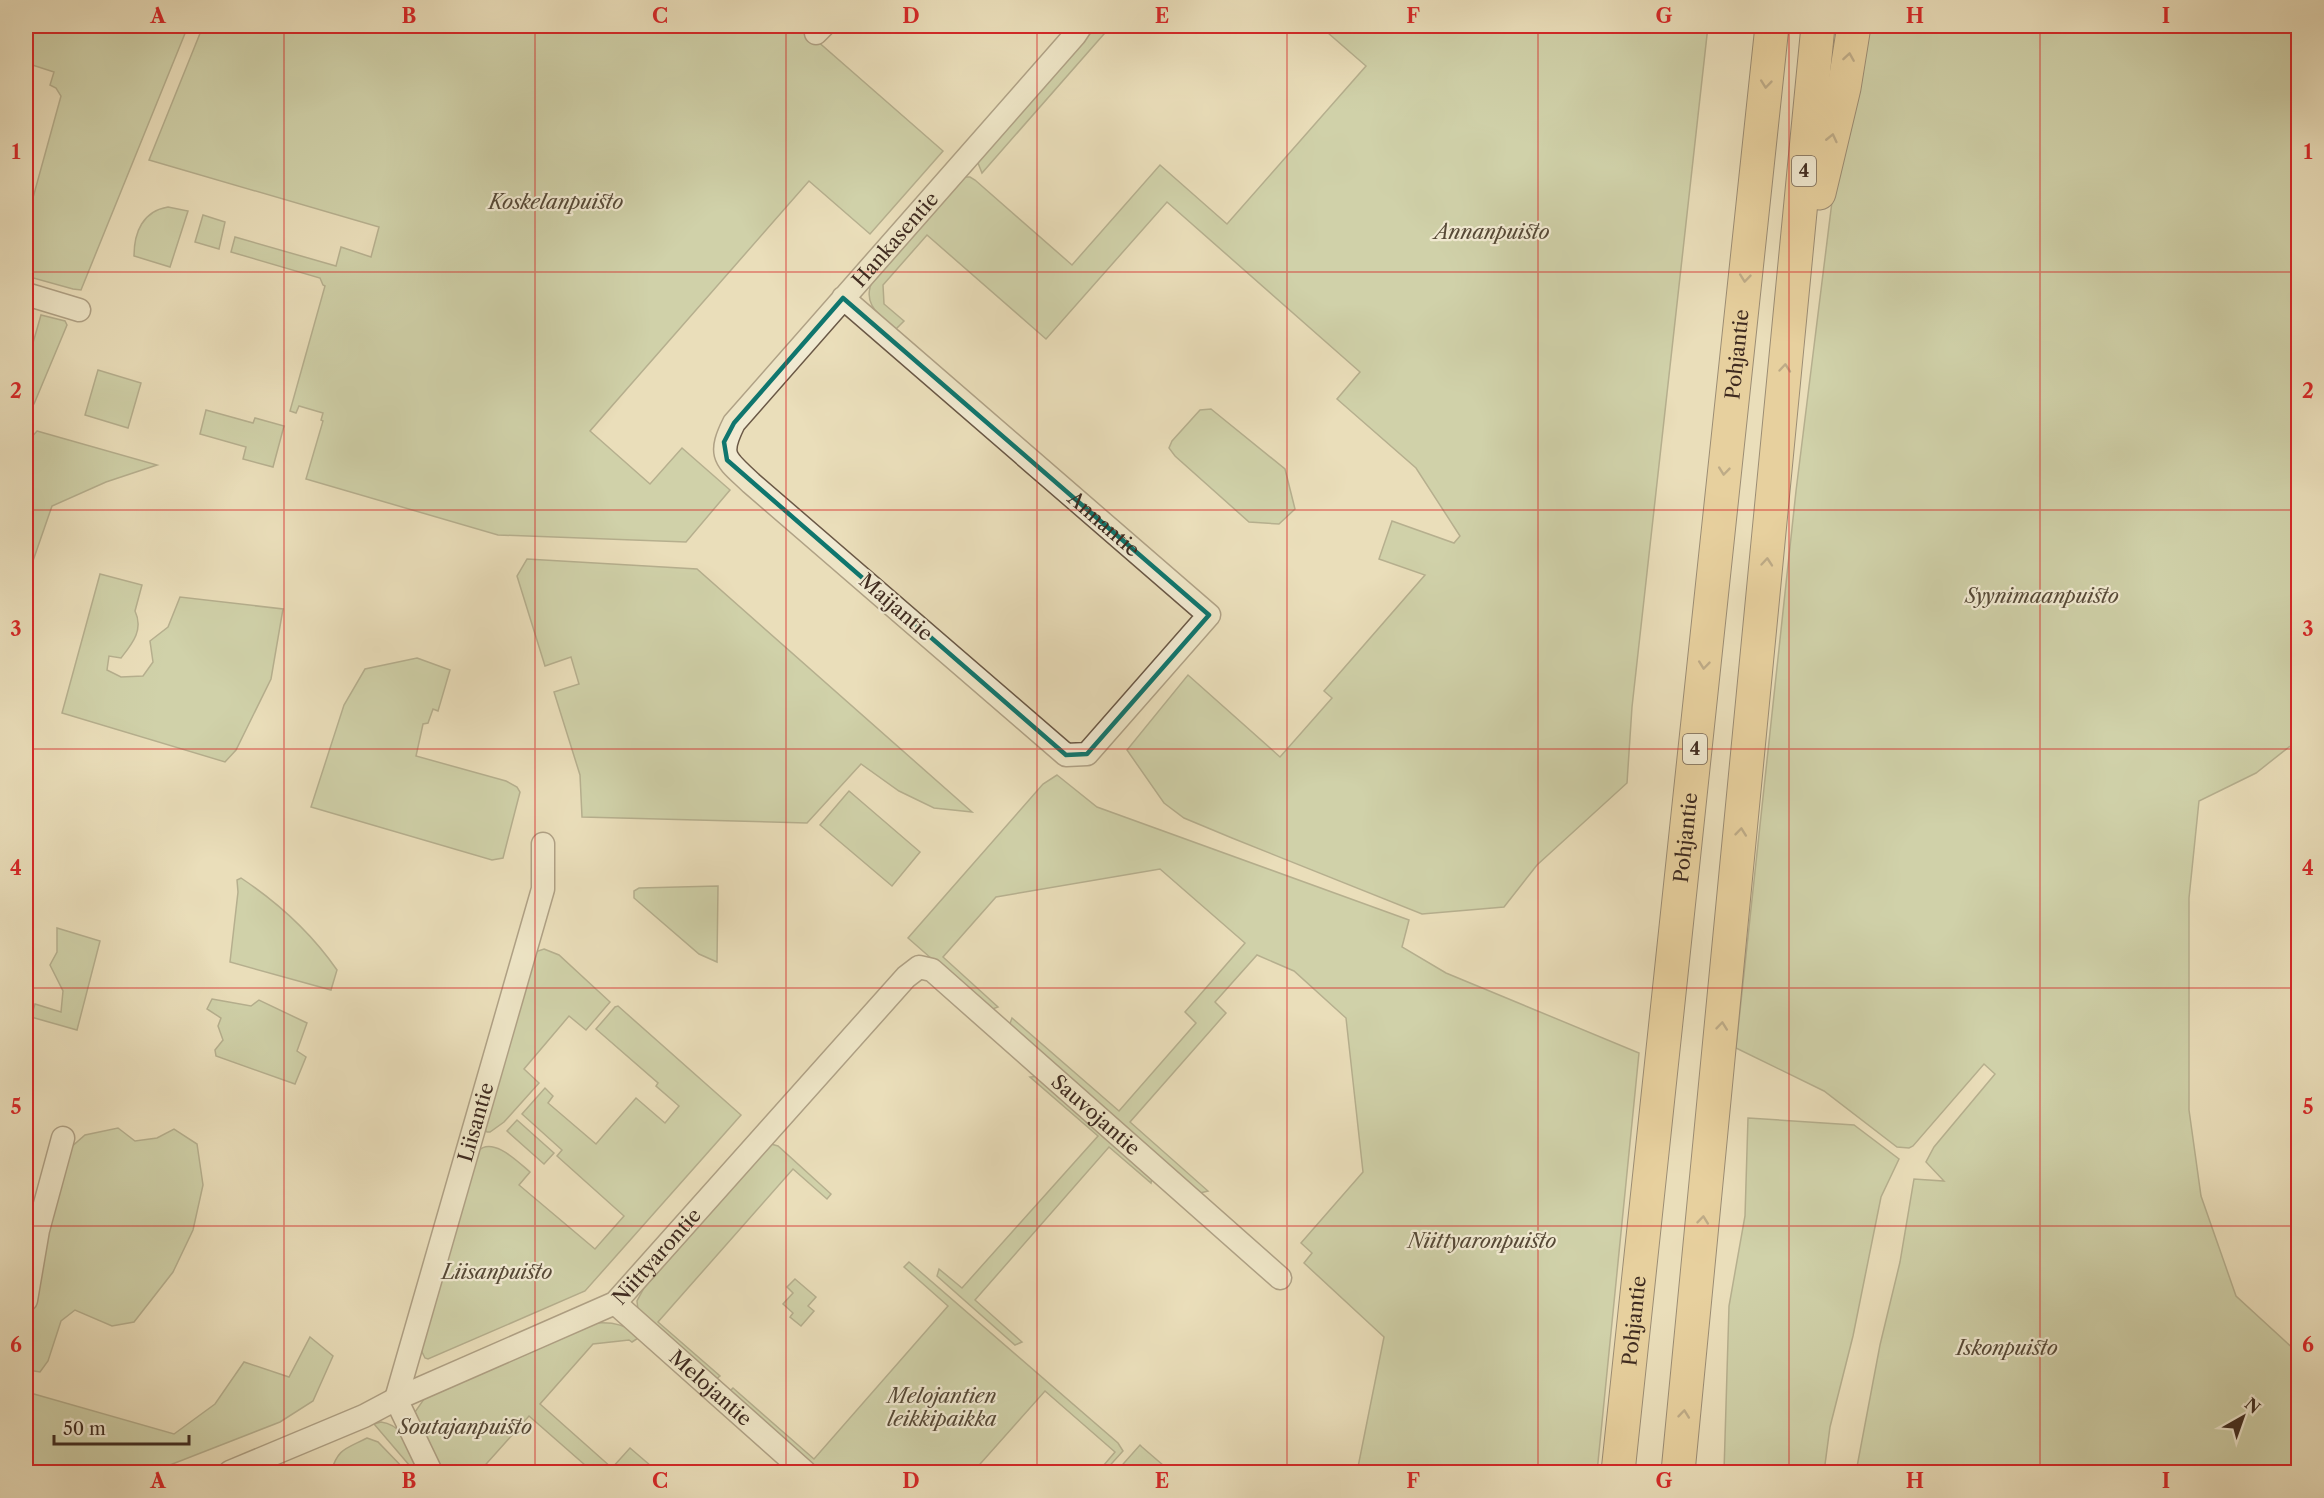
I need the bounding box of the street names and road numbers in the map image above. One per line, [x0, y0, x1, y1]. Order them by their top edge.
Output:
road number: 4 [1792, 156, 1816, 186]
street label: Hankasentie [847, 187, 943, 292]
street label: Pohjantie [1720, 308, 1754, 401]
street label: Annantie [1062, 486, 1145, 562]
street label: Maijantie [854, 568, 938, 646]
road number: 4 [1683, 734, 1707, 764]
street label: Pohjantie [1669, 791, 1702, 884]
street label: Sauvojantie [1047, 1069, 1145, 1160]
street label: Liisantie [453, 1080, 499, 1165]
street label: Niittyarontie [607, 1203, 706, 1310]
street label: Pohjantie [1617, 1275, 1651, 1367]
street label: Melojantie [664, 1345, 757, 1431]

